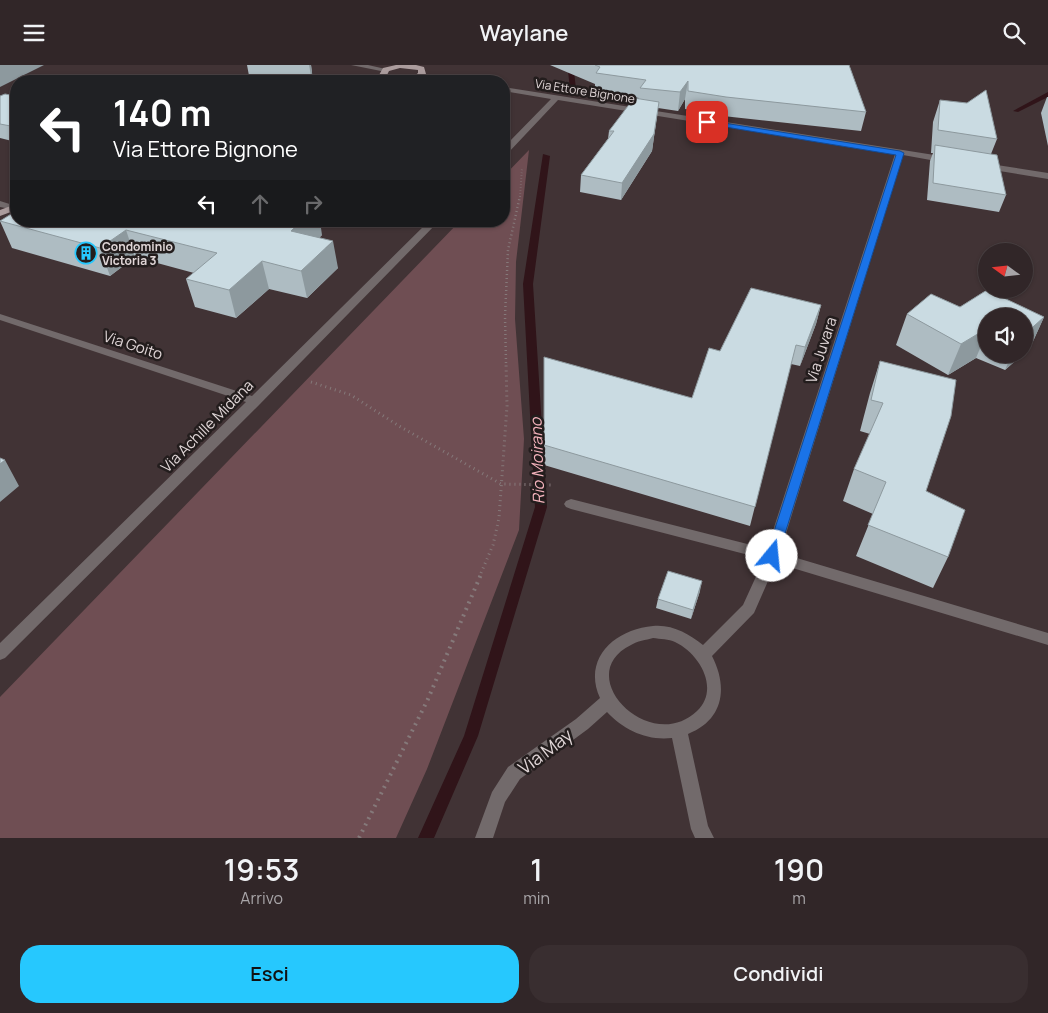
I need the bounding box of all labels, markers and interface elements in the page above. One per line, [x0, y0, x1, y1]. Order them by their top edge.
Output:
text: Waylane [480, 18, 568, 48]
icon: menu [20, 19, 48, 47]
icon: search [1000, 19, 1028, 47]
street label: Via Ettore Bignone [534, 75, 636, 107]
text: 140 m [113, 89, 211, 137]
icon: left [30, 95, 95, 160]
pin [686, 101, 728, 143]
icon: arrive [693, 108, 721, 136]
text: Via Ettore Bignone [113, 134, 298, 164]
icon: left [193, 190, 221, 218]
icon: ahead [246, 190, 274, 218]
icon: right [299, 190, 327, 218]
place label: Condominio Victoria 3 [102, 238, 173, 269]
building icon: Condominio Victoria 3 [74, 241, 98, 265]
north arrow [978, 243, 1032, 297]
map controls [978, 243, 1033, 363]
button: sound [978, 308, 1033, 363]
street label: Via Juvara [800, 314, 842, 386]
street label: Via Goito [101, 326, 165, 364]
street label: Via Achille Midana [156, 375, 258, 477]
water label: Rio Moirano [524, 416, 550, 505]
position arrow [745, 529, 797, 581]
street label: Via May [513, 722, 578, 779]
text: 19:53 [224, 849, 300, 890]
text: 1 [530, 849, 543, 890]
text: 190 [774, 849, 824, 890]
text: Arrivo [240, 887, 283, 909]
text: min [523, 887, 550, 909]
text: m [792, 887, 806, 909]
button: Esci [20, 945, 519, 1003]
button: Condividi [529, 945, 1028, 1003]

